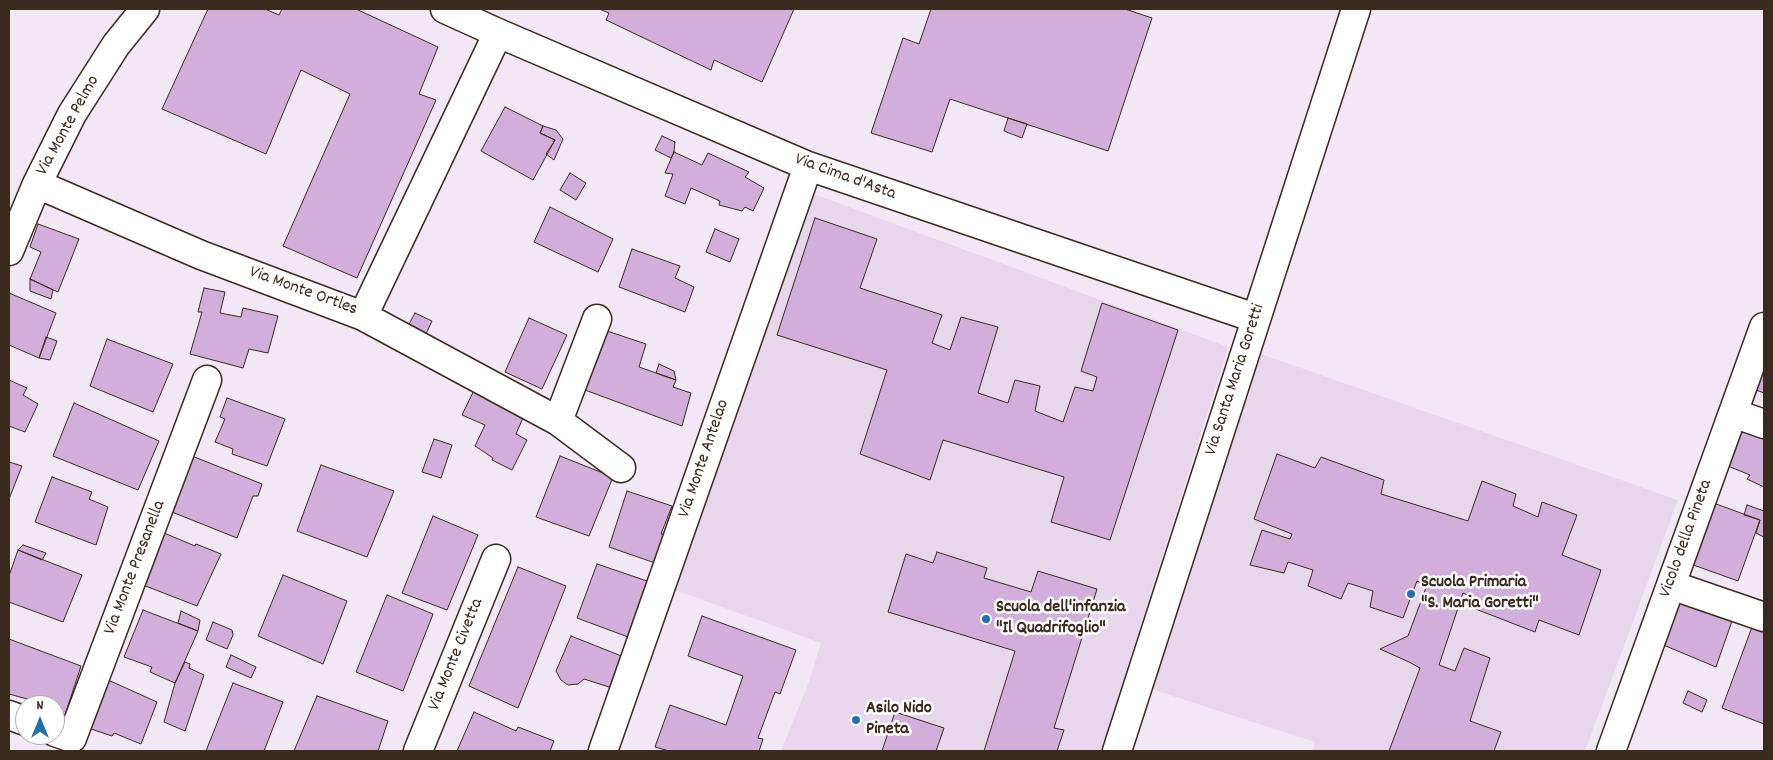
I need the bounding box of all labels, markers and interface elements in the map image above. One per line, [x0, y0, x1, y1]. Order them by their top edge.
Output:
street label: Via Monte Pelmo [33, 72, 105, 180]
street label: Via Cima d'Asta [791, 150, 899, 206]
street label: Via Monte Ortles [246, 262, 360, 322]
street label: Via Santa Maria Goretti [1201, 301, 1271, 459]
street label: Via Monte Antelao [675, 397, 735, 521]
street label: Vicolo della Pineta [1656, 477, 1718, 601]
street label: Via Monte Presanella [100, 498, 172, 638]
place label: Scuola Primaria "S. Maria Goretti" [1421, 573, 1539, 616]
marker: Scuola Primaria "S. Maria Goretti" [1405, 588, 1417, 600]
street label: Via Monte Civetta [425, 596, 489, 714]
place label: Scuola dell'infanzia "Il Quadrifoglio" [996, 598, 1126, 640]
marker: Scuola dell'infanzia "Il Quadrifoglio" [980, 613, 992, 625]
north arrow [15, 695, 65, 745]
text: N [37, 696, 43, 716]
place label: Asilo Nido Pineta [866, 699, 932, 742]
marker: Asilo Nido Pineta [850, 714, 862, 726]

